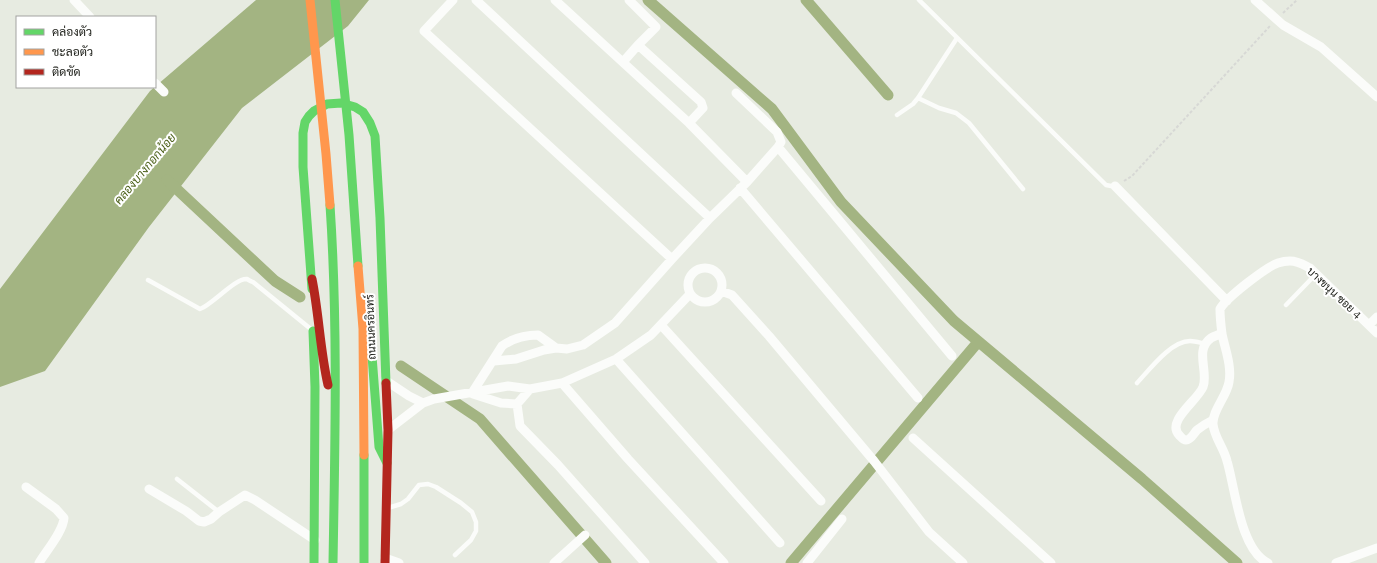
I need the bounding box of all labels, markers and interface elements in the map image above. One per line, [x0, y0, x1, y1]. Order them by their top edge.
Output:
legend [16, 16, 156, 88]
text: คล่องตัว [52, 25, 92, 39]
text: ชะลอตัว [52, 45, 93, 59]
text: ติดขัด [52, 65, 81, 79]
water label: คลองบางกอกน้อย [111, 131, 179, 207]
street label: บางขนุน ซอย 4 [1303, 265, 1364, 323]
street label: ถนนนครอินทร์ [361, 294, 379, 360]

